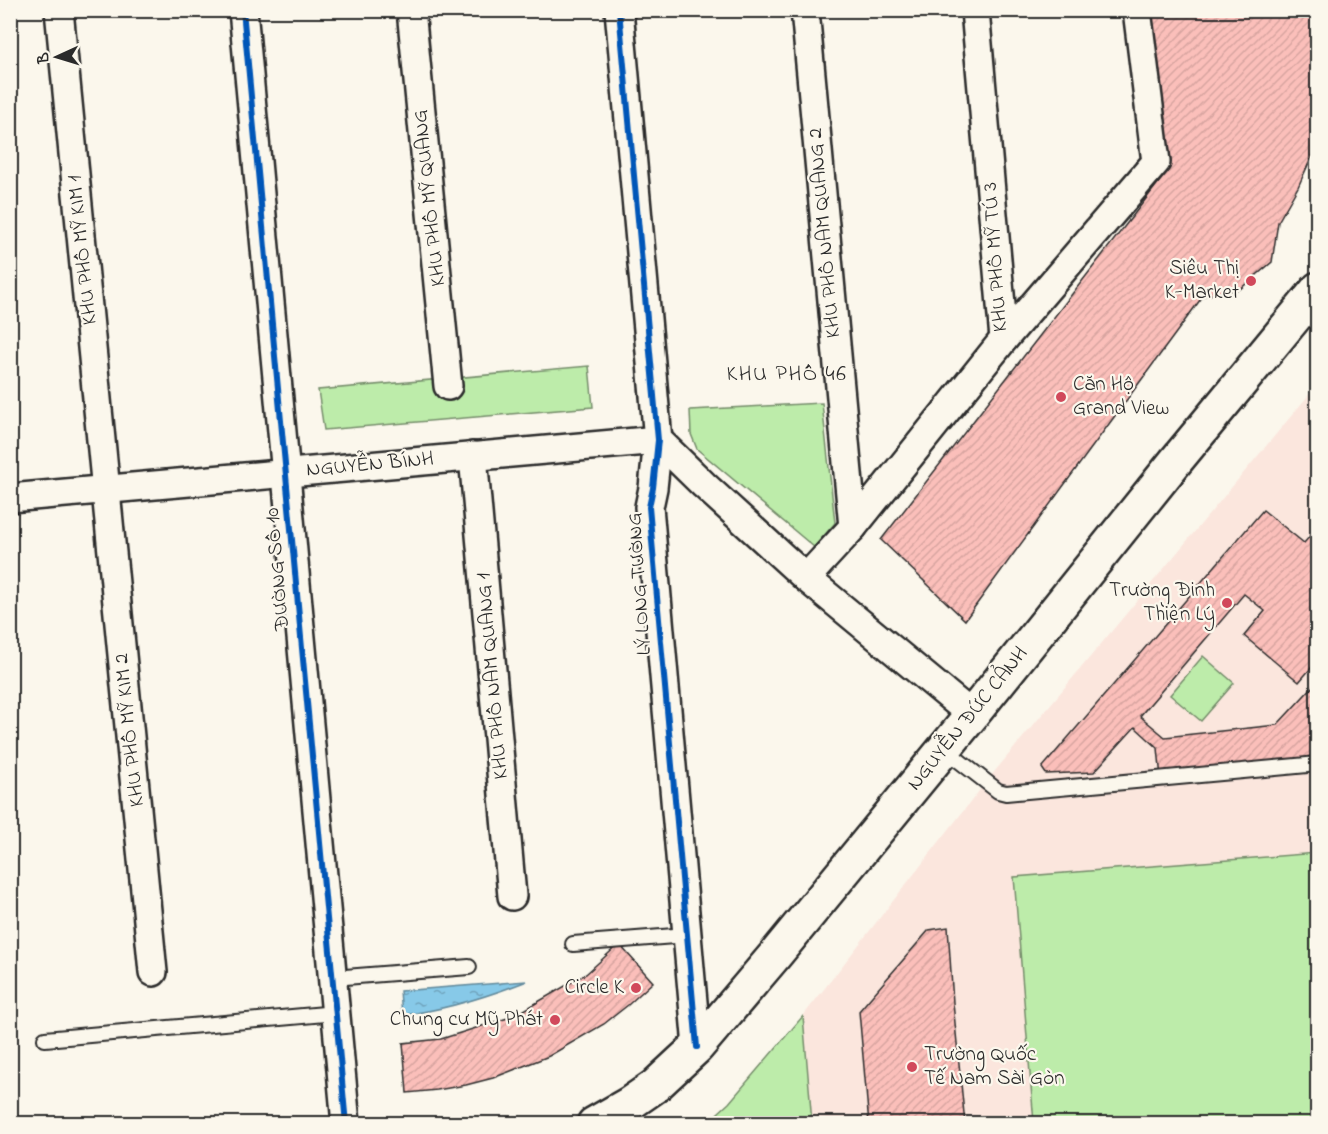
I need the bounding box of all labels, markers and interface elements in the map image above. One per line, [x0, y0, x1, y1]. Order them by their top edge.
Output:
north arrow [27, 27, 87, 87]
text: B [32, 51, 56, 65]
street label: KHU PHỐ MỸ QUANG [406, 108, 454, 288]
street label: KHU PHỐ NAM QUANG 2 [801, 127, 849, 339]
street label: KHU PHỐ MỸ KIM 1 [60, 173, 106, 326]
street label: KHU PHỐ MỸ TÚ 3 [976, 181, 1016, 333]
place label: Siêu Thị K-Market [1165, 254, 1239, 308]
marker: Siêu Thị K-Market [1244, 274, 1258, 288]
district label: KHU PHỐ 46 [727, 359, 847, 391]
place label: Căn Hộ Grand View [1073, 370, 1169, 424]
marker: Căn Hộ Grand View [1054, 390, 1068, 404]
street label: NGUYỄN BÍNH [305, 442, 435, 486]
street label: ĐƯỜNG SỐ 10 [258, 506, 298, 633]
street label: LÝ LONG TƯỜNG [620, 511, 660, 657]
street label: KHU PHỐ NAM QUANG 1 [469, 571, 517, 780]
place label: Trường Đinh Thiện Lý [1109, 576, 1215, 632]
marker: Trường Đinh Thiện Lý [1220, 596, 1234, 610]
street label: NGUYỄN ĐỨC CẢNH [899, 639, 1036, 798]
street label: KHU PHỐ MỸ KIM 2 [107, 652, 153, 808]
place label: Circle K [564, 973, 625, 1003]
marker: Circle K [629, 981, 643, 995]
place label: Chung cư Mỹ Phát [390, 1005, 543, 1037]
marker: Chung cư Mỹ Phát [548, 1013, 562, 1027]
place label: Trường Quốc Tế Nam Sài Gòn [924, 1040, 1065, 1094]
marker: Trường Quốc Tế Nam Sài Gòn [905, 1060, 919, 1074]

